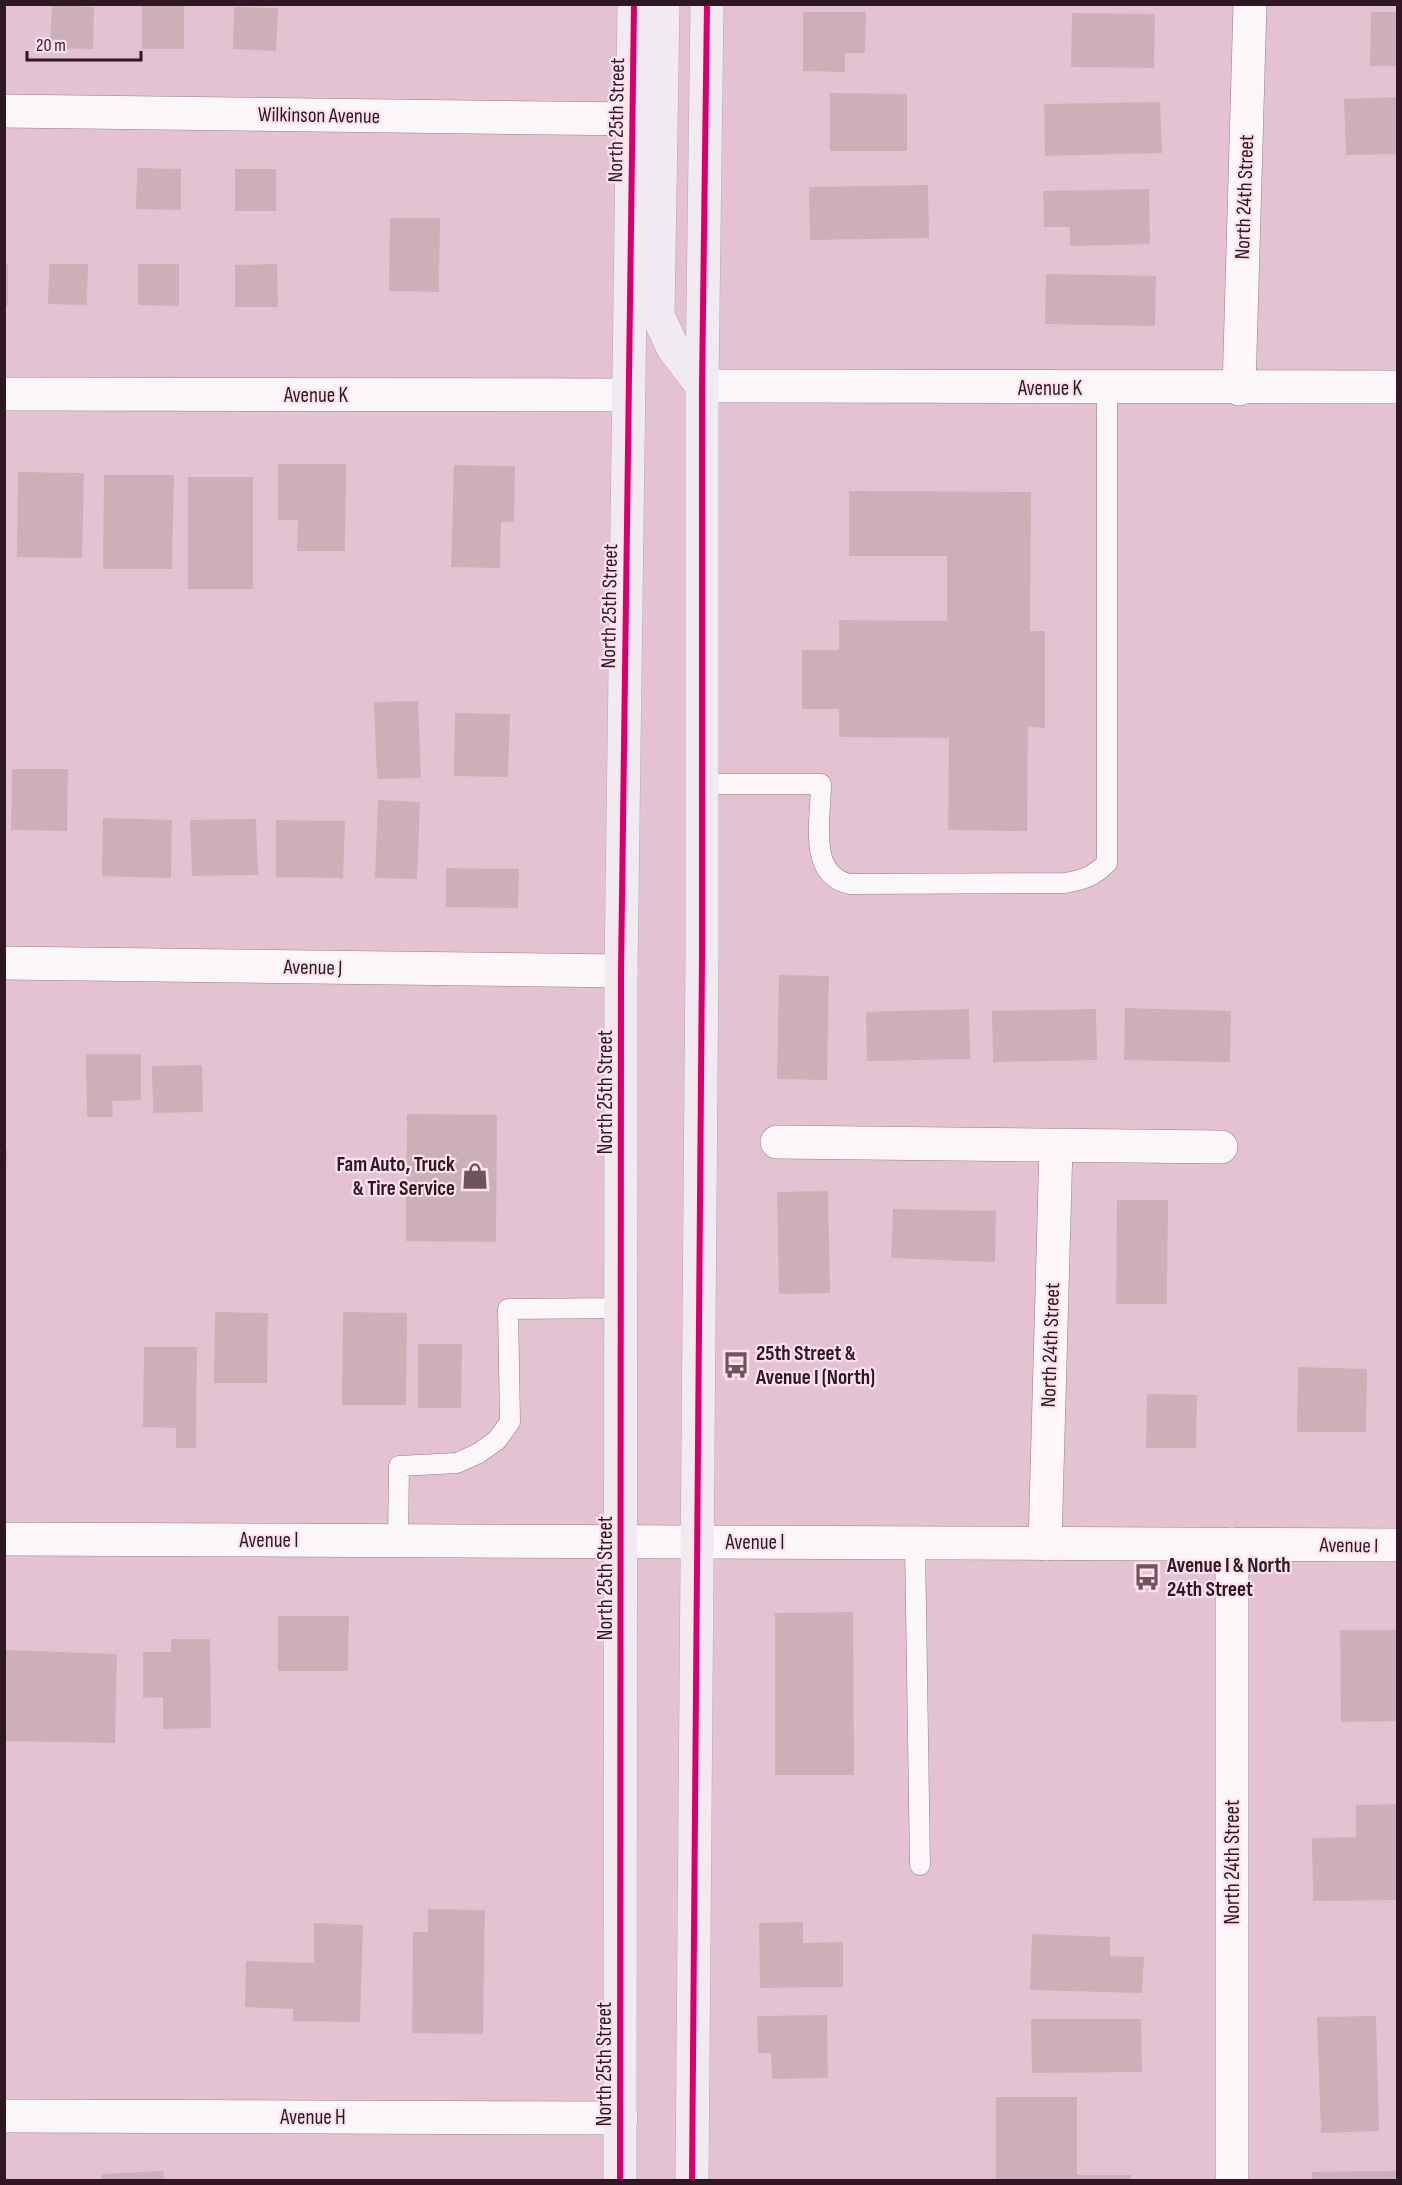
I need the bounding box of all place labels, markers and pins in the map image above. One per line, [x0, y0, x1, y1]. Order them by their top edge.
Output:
place label: Fam Auto, Truck & Tire Service [337, 1152, 455, 1201]
shop icon: Fam Auto, Truck & Tire Service [460, 1161, 490, 1191]
place label: 25th Street & Avenue I (North) [755, 1341, 875, 1390]
bus stop icon: 25th Street & Avenue I (North) [721, 1350, 751, 1380]
place label: Avenue I & North 24th Street [1166, 1553, 1291, 1602]
bus stop icon: Avenue I & North 24th Street [1132, 1562, 1162, 1592]

